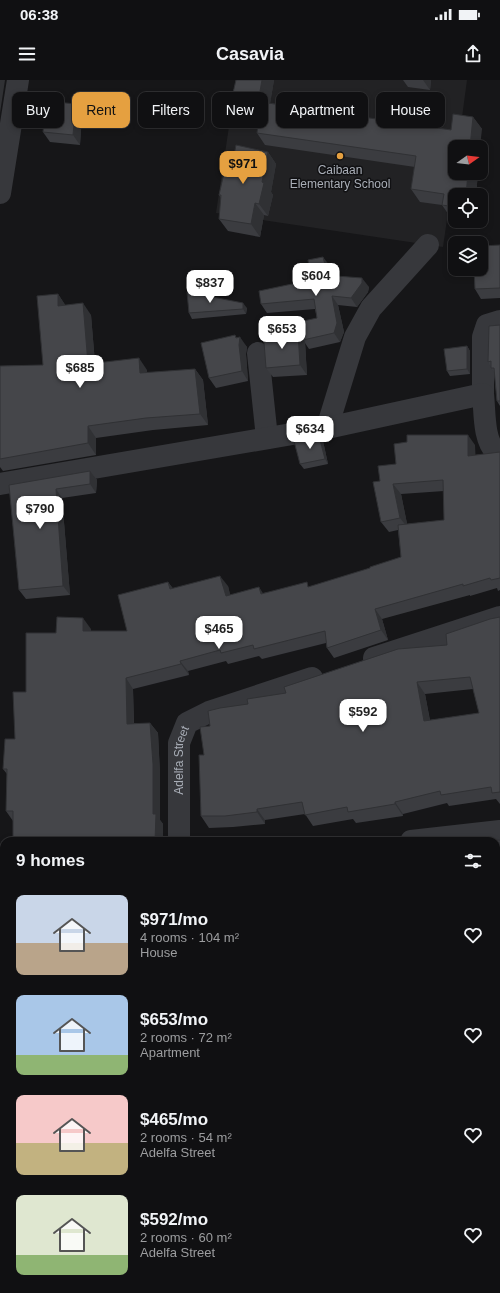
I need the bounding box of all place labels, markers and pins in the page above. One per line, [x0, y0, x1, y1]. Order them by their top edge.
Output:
pin: $971 [219, 151, 267, 185]
marker: Caibaan Elementary School [335, 151, 345, 161]
place label: Caibaan Elementary School [290, 163, 390, 191]
pin: $604 [292, 263, 340, 297]
pin: $837 [186, 270, 234, 304]
pin: $653 [258, 316, 306, 350]
pin: $685 [56, 355, 104, 389]
pin: $634 [286, 416, 334, 450]
pin: $790 [16, 496, 64, 530]
pin: $465 [195, 616, 243, 650]
pin: $592 [339, 699, 387, 733]

